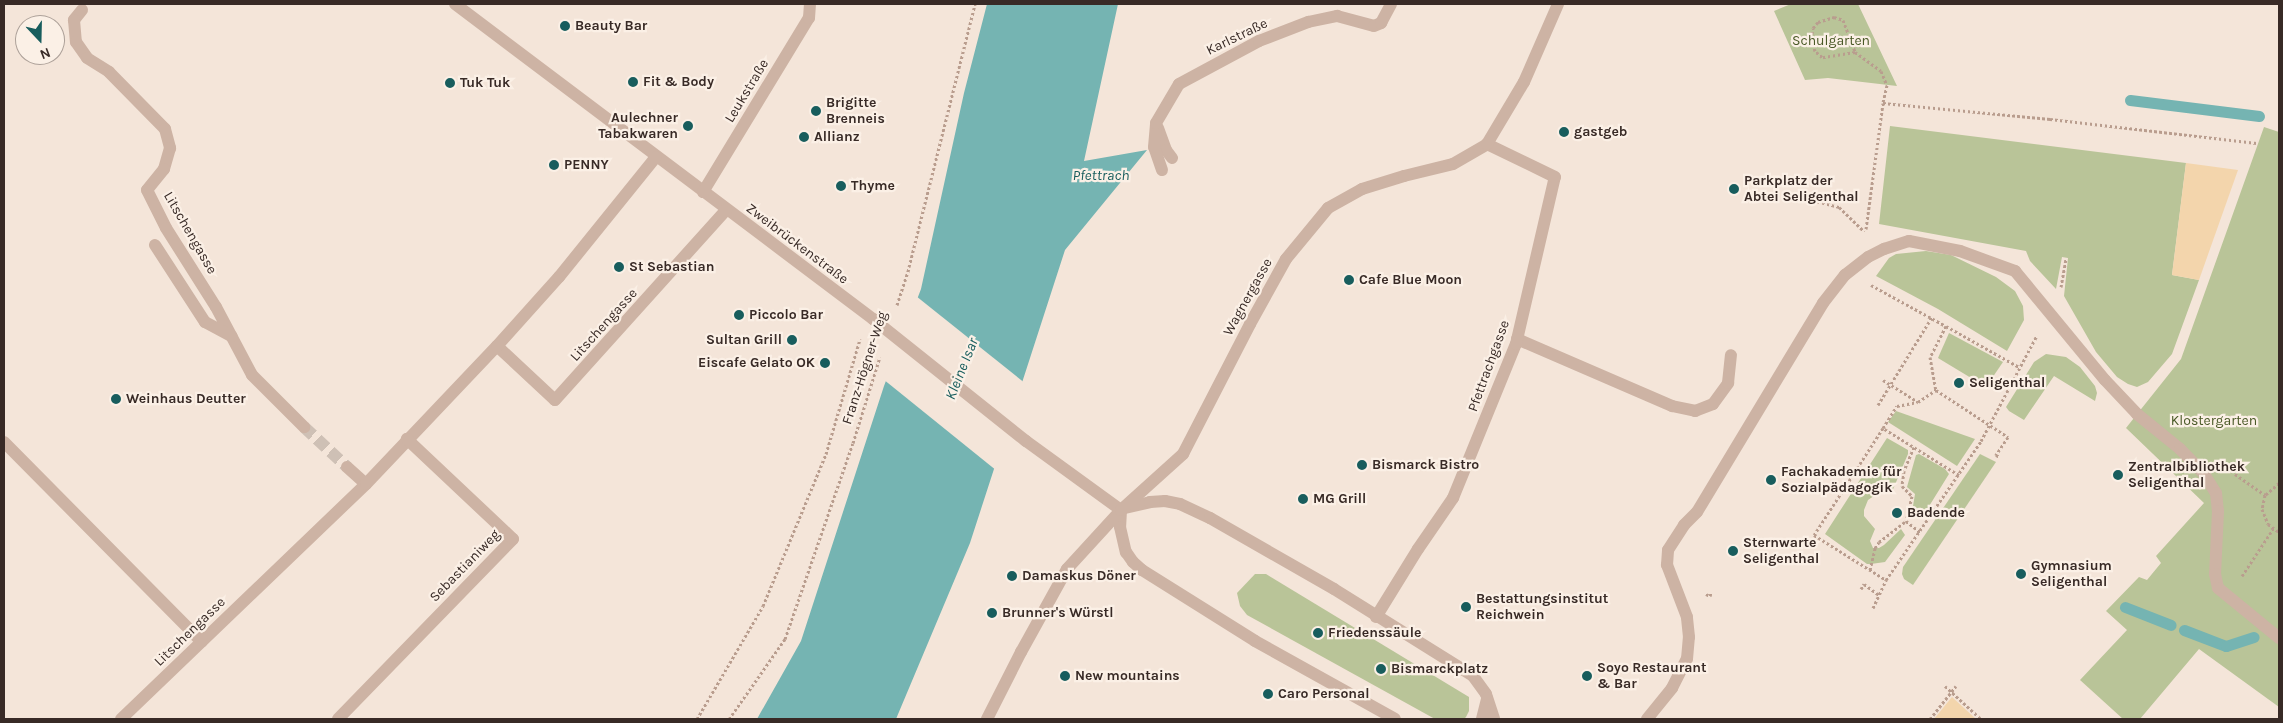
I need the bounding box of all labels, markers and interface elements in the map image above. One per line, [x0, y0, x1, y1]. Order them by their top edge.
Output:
north arrow [15, 15, 65, 65]
street label: Karlstraße [1203, 15, 1271, 59]
place label: Beauty Bar [575, 18, 647, 34]
marker: Beauty Bar [559, 20, 571, 32]
park label: Schulgarten [1792, 33, 1870, 49]
text: N [37, 44, 53, 63]
street label: Leukstraße [721, 56, 773, 126]
place label: Fit & Body [643, 74, 714, 90]
place label: Tuk Tuk [460, 75, 510, 91]
marker: Fit & Body [627, 76, 639, 88]
marker: Tuk Tuk [444, 77, 456, 89]
place label: Brigitte Brenneis [826, 95, 885, 128]
marker: Brigitte Brenneis [810, 105, 822, 117]
place label: Aulechner Tabakwaren [598, 110, 678, 142]
marker: Aulechner Tabakwaren [682, 120, 694, 132]
place label: gastgeb [1574, 124, 1627, 140]
marker: gastgeb [1558, 126, 1570, 138]
place label: Allianz [814, 129, 860, 145]
marker: Allianz [798, 131, 810, 143]
place label: PENNY [564, 157, 609, 173]
marker: PENNY [548, 159, 560, 171]
water label: Pfettrach [1072, 167, 1130, 185]
place label: Parkplatz der Abtei Seligenthal [1744, 173, 1859, 206]
place label: Thyme [851, 178, 895, 194]
marker: Thyme [835, 180, 847, 192]
marker: Parkplatz der Abtei Seligenthal [1728, 183, 1740, 195]
street label: Litschengasse [160, 189, 220, 277]
street label: Zweibrückenstraße [743, 200, 851, 288]
street label: Wagnergasse [1220, 255, 1276, 339]
place label: St Sebastian [629, 259, 715, 275]
marker: St Sebastian [613, 261, 625, 273]
place label: Cafe Blue Moon [1359, 272, 1462, 288]
marker: Cafe Blue Moon [1343, 274, 1355, 286]
street label: Litschengasse [567, 285, 641, 365]
place label: Piccolo Bar [749, 307, 823, 323]
marker: Piccolo Bar [733, 309, 745, 321]
street label: Franz-Högner-Weg [839, 309, 891, 427]
street label: Pfettrachgasse [1465, 318, 1513, 414]
place label: Sultan Grill [706, 332, 782, 348]
marker: Sultan Grill [786, 334, 798, 346]
water label: Kleine Isar [942, 336, 982, 402]
place label: Eiscafe Gelato OK [698, 355, 815, 371]
marker: Eiscafe Gelato OK [819, 357, 831, 369]
place label: Seligenthal [1969, 375, 2045, 391]
marker: Seligenthal [1953, 377, 1965, 389]
place label: Weinhaus Deutter [126, 391, 246, 407]
marker: Weinhaus Deutter [110, 393, 122, 405]
park label: Klostergarten [2171, 413, 2257, 429]
place label: Bismarck Bistro [1372, 457, 1479, 473]
marker: Bismarck Bistro [1356, 459, 1368, 471]
place label: Zentralbibliothek Seligenthal [2128, 459, 2245, 492]
place label: Fachakademie für Sozialpädagogik [1781, 464, 1902, 497]
marker: Zentralbibliothek Seligenthal [2112, 469, 2124, 481]
marker: Fachakademie für Sozialpädagogik [1765, 474, 1777, 486]
place label: MG Grill [1313, 491, 1366, 507]
marker: MG Grill [1297, 493, 1309, 505]
place label: Badende [1907, 505, 1965, 521]
marker: Badende [1891, 507, 1903, 519]
street label: Sebastianiweg [426, 526, 504, 606]
place label: Sternwarte Seligenthal [1743, 535, 1819, 568]
marker: Sternwarte Seligenthal [1727, 545, 1739, 557]
place label: Gymnasium Seligenthal [2031, 558, 2112, 590]
place label: Damaskus Döner [1022, 568, 1136, 584]
marker: Gymnasium Seligenthal [2015, 568, 2027, 580]
marker: Damaskus Döner [1006, 570, 1018, 582]
place label: Bestattungsinstitut Reichwein [1476, 591, 1608, 624]
street label: Litschengasse [151, 594, 229, 670]
marker: Bestattungsinstitut Reichwein [1460, 601, 1472, 613]
place label: Brunner's Würstl [1002, 605, 1113, 621]
marker: Brunner's Würstl [986, 607, 998, 619]
place label: Friedenssäule [1328, 625, 1421, 641]
marker: Friedenssäule [1312, 627, 1324, 639]
place label: Soyo Restaurant & Bar [1597, 660, 1707, 692]
place label: Bismarckplatz [1391, 661, 1488, 677]
marker: Bismarckplatz [1375, 663, 1387, 675]
place label: New mountains [1075, 668, 1180, 684]
marker: New mountains [1059, 670, 1071, 682]
marker: Soyo Restaurant & Bar [1581, 670, 1593, 682]
place label: Caro Personal [1278, 686, 1370, 702]
marker: Caro Personal [1262, 688, 1274, 700]

